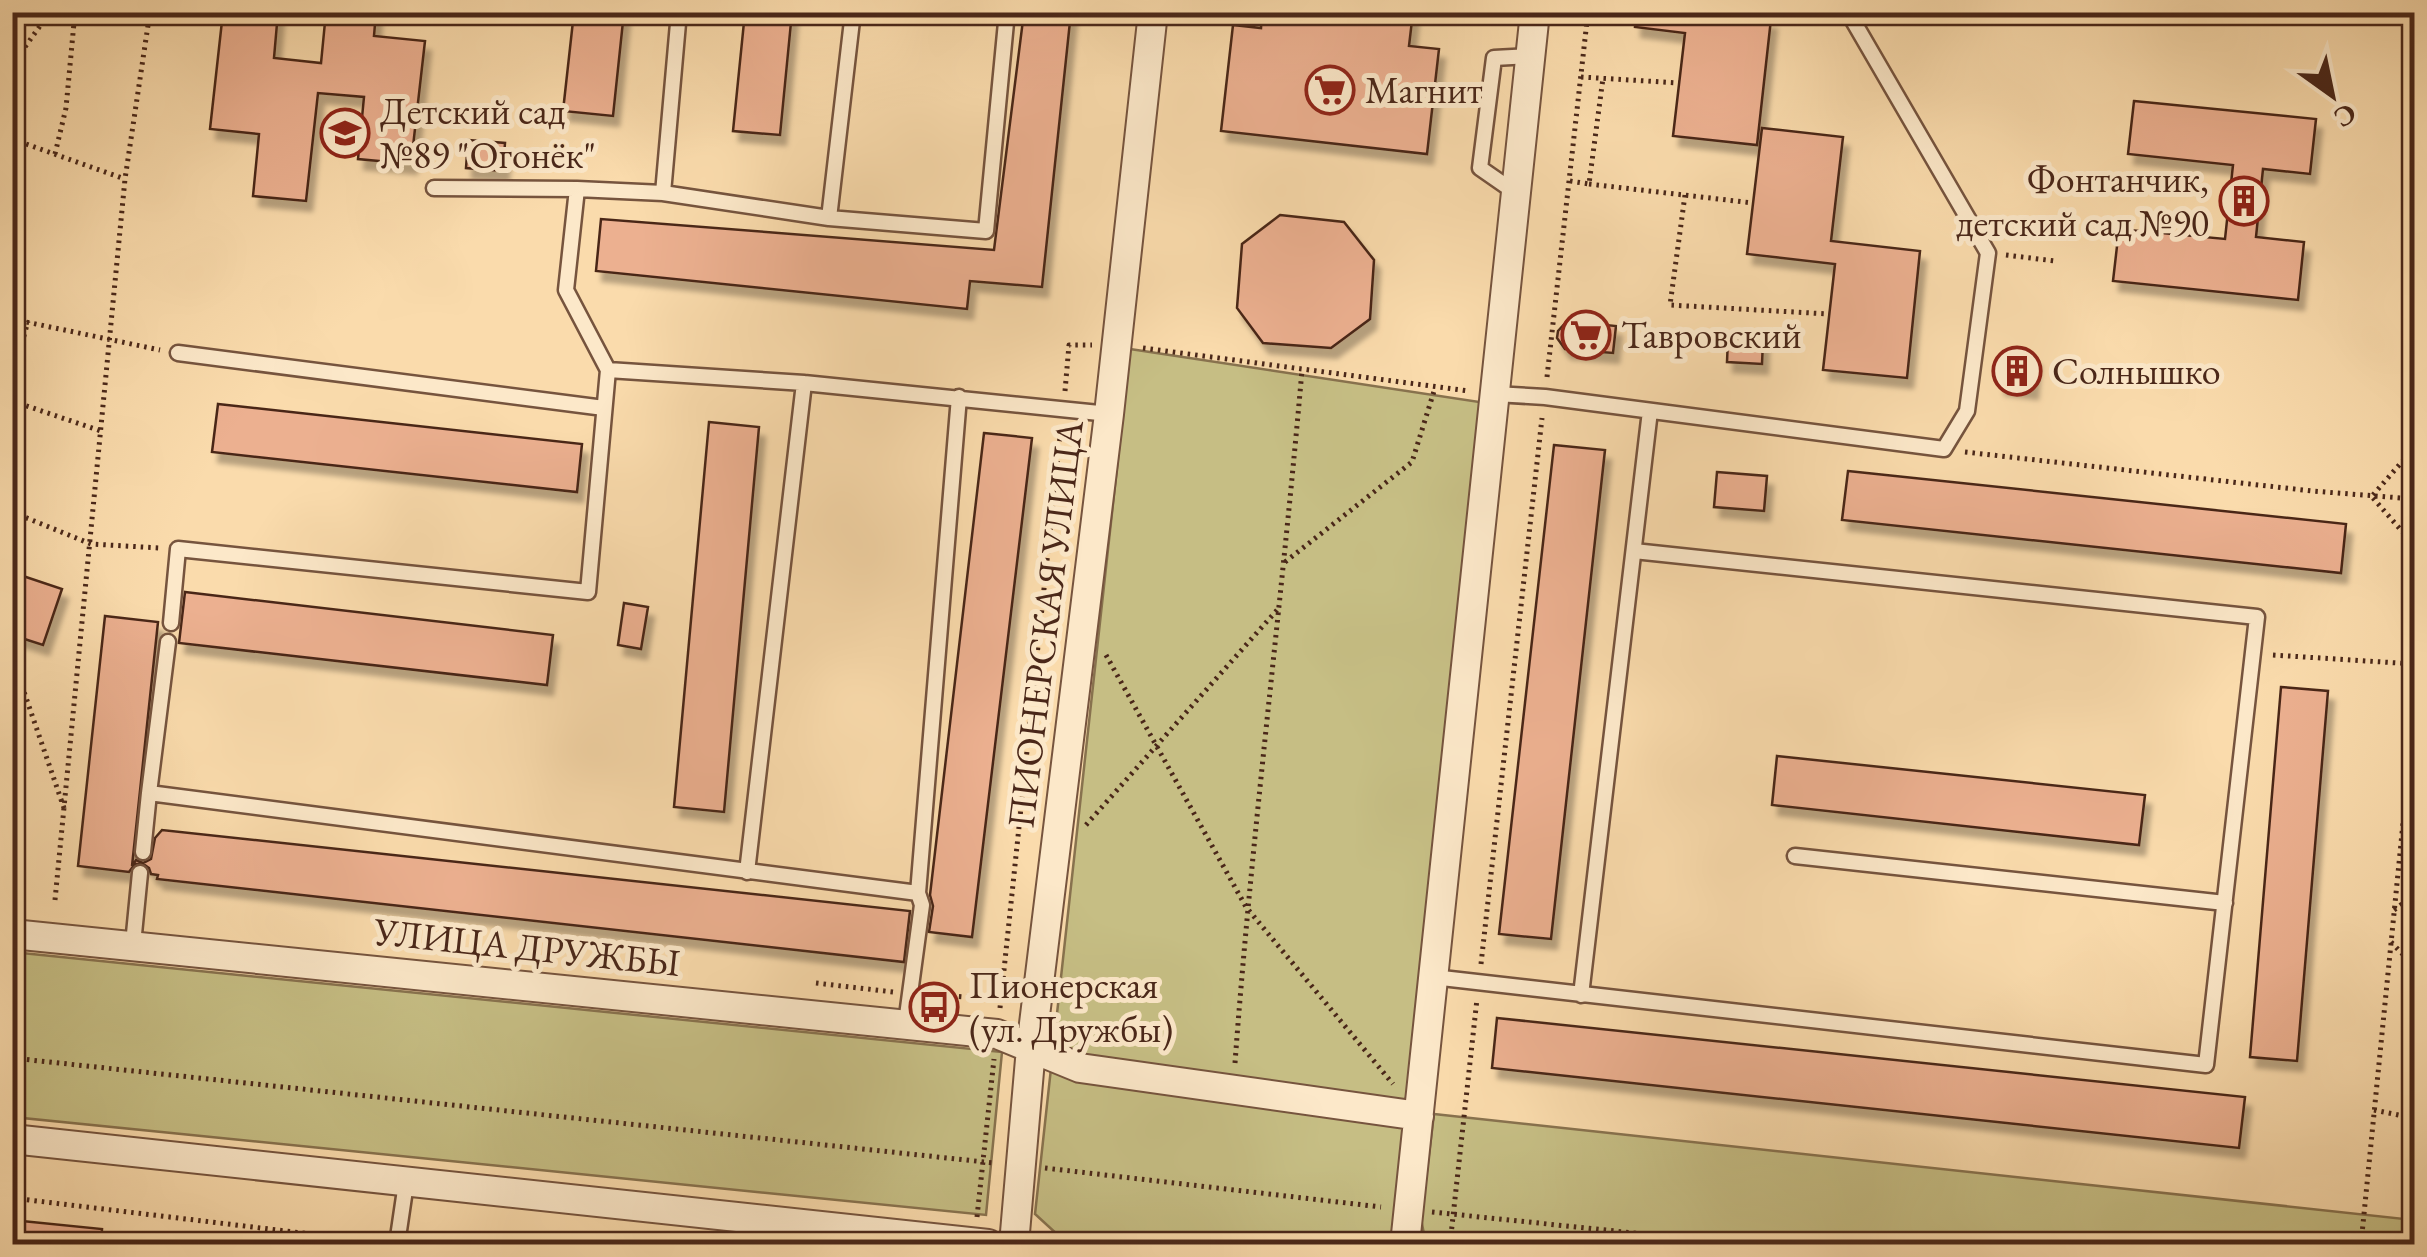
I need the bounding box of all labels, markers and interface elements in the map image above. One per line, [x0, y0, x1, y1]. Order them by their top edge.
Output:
north arrow [2282, 45, 2382, 145]
supermarket icon: Магнит [1304, 64, 1356, 116]
place label: Магнит [1365, 65, 1483, 114]
place label: Детский сад №89 "Огонёк" [380, 86, 596, 179]
text: С [2327, 95, 2364, 136]
school or university icon: Детский сад №89 "Огонёк" [319, 107, 371, 159]
place label: Фонтанчик, детский сад №90 [1956, 154, 2209, 247]
building icon: Фонтанчик, детский сад №90 [2218, 175, 2270, 227]
supermarket icon: Тавровский [1560, 309, 1612, 361]
place label: Тавровский [1621, 310, 1802, 359]
building icon: Солнышко [1991, 345, 2043, 397]
place label: Солнышко [2052, 346, 2221, 395]
street label: ПИОНЕРСКАЯ УЛИЦА [995, 417, 1094, 831]
street label: УЛИЦА ДРУЖБЫ [371, 906, 682, 987]
place label: Пионерская (ул. Дружбы) [969, 960, 1173, 1053]
bus stop icon: Пионерская (ул. Дружбы) [908, 981, 960, 1033]

